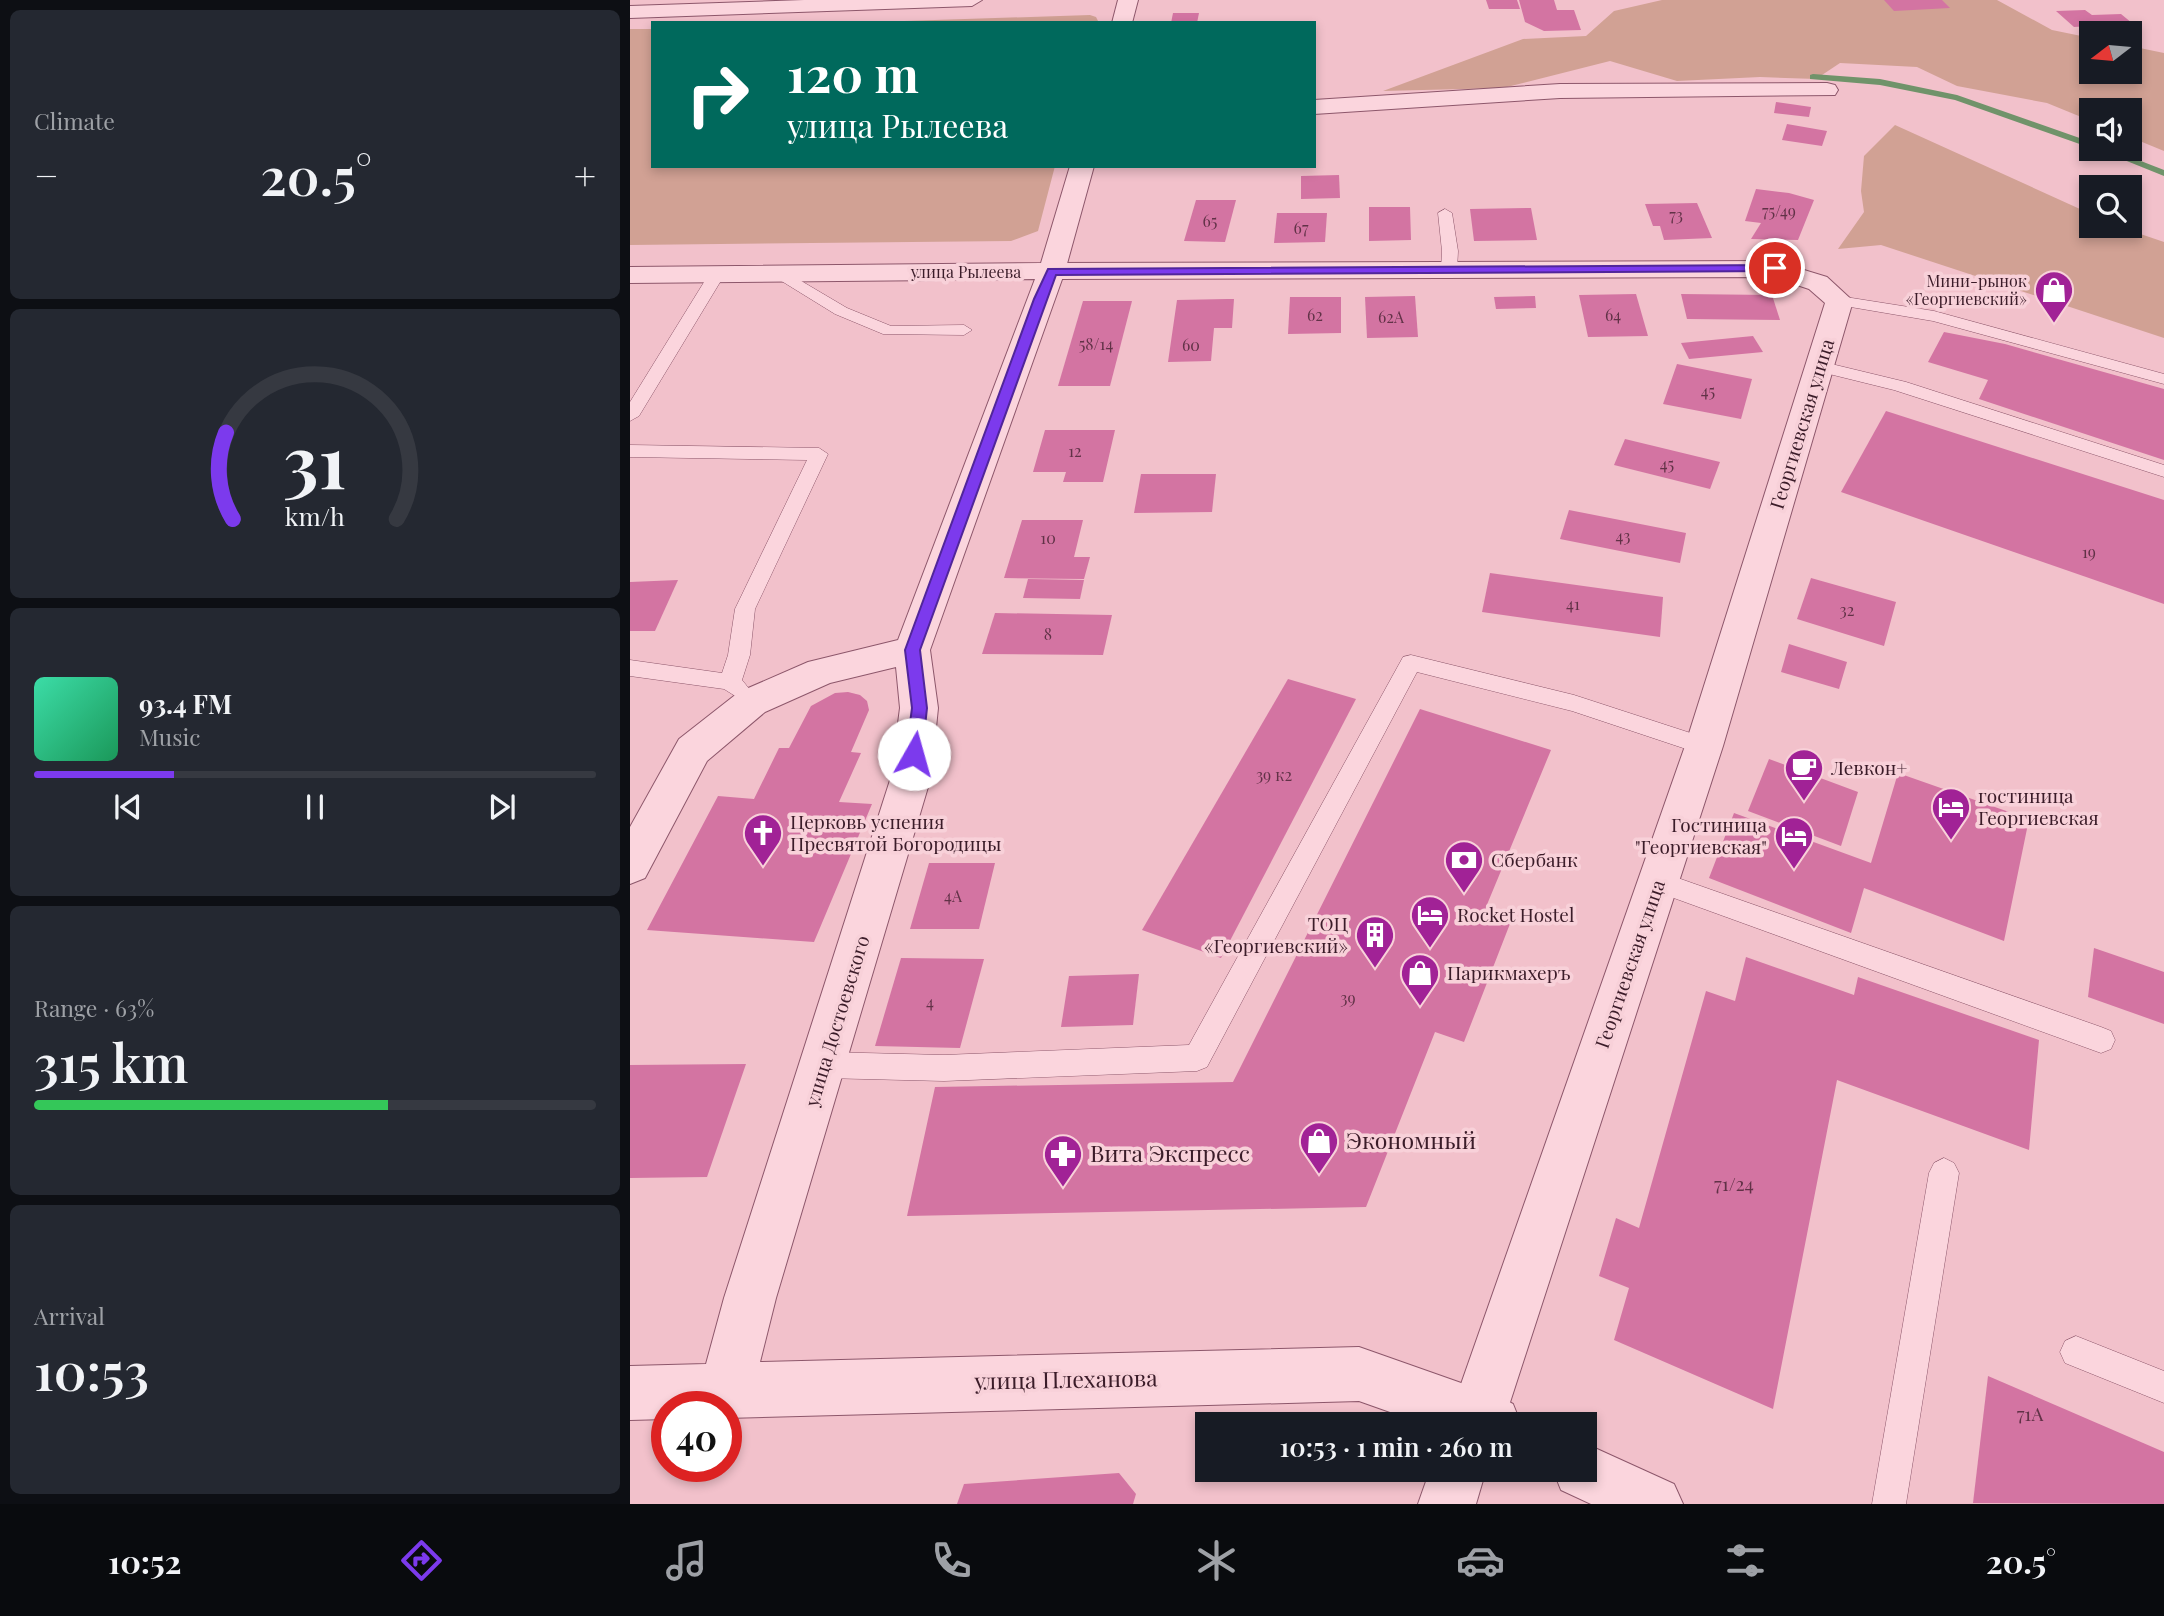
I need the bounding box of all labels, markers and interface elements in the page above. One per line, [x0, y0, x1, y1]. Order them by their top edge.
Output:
north arrow [2079, 21, 2142, 84]
map controls [2079, 21, 2142, 238]
text: 120 m [787, 40, 919, 105]
icon: right [672, 49, 763, 140]
button: sound [2079, 98, 2142, 161]
text: улица Рылеева [787, 103, 1008, 146]
text: Climate [34, 105, 115, 136]
text: 20.5° [260, 140, 372, 209]
text: − [34, 149, 59, 200]
text: + [574, 149, 596, 200]
button: search [2079, 175, 2142, 238]
house number: 75/49 [1762, 200, 1796, 221]
house number: 73 [1669, 204, 1683, 225]
house number: 65 [1203, 210, 1217, 231]
house number: 67 [1294, 217, 1309, 238]
pin [1745, 238, 1805, 298]
icon: arrive [1756, 249, 1794, 287]
street label: улица Рылеева [910, 261, 1021, 282]
shop icon: Мини-рынок «Георгиевский» [2033, 269, 2075, 324]
place label: Мини-рынок «Георгиевский» [1906, 270, 2027, 309]
house number: 62 [1307, 304, 1323, 325]
house number: 64 [1605, 304, 1621, 325]
house number: 62А [1378, 306, 1405, 327]
house number: 58/14 [1079, 333, 1113, 354]
house number: 60 [1182, 334, 1200, 355]
street label: Георгиевская улица [1763, 335, 1839, 512]
house number: 45 [1701, 380, 1715, 401]
text: 31 [283, 411, 347, 508]
house number: 12 [1068, 440, 1082, 461]
house number: 45 [1660, 453, 1674, 474]
text: km/h [285, 499, 345, 532]
house number: 43 [1616, 525, 1630, 546]
house number: 10 [1040, 527, 1056, 548]
house number: 19 [2082, 541, 2096, 562]
house number: 41 [1566, 593, 1580, 614]
house number: 32 [1840, 599, 1854, 620]
house number: 8 [1044, 623, 1052, 644]
text: 93.4 FM [139, 686, 232, 721]
position arrow [877, 717, 951, 791]
text: Music [139, 721, 200, 752]
cafe icon: Левкон+ [1783, 747, 1825, 802]
place label: Левкон+ [1830, 754, 1907, 780]
house number: 39 к2 [1256, 764, 1292, 785]
place label: гостиница Георгиевская [1978, 782, 2099, 830]
hotel icon: гостиница Георгиевская [1930, 786, 1972, 841]
icon: previous [109, 788, 147, 826]
icon: pause [296, 788, 334, 826]
icon: next [483, 788, 521, 826]
place label: Церковь успения Пресвятой Богородицы [790, 808, 1001, 856]
place label: Гостиница "Георгиевская" [1635, 811, 1768, 859]
church icon: Церковь успения Пресвятой Богородицы [742, 812, 784, 867]
hotel icon: Гостиница "Георгиевская" [1773, 815, 1815, 870]
bank icon: Сбербанк [1443, 839, 1485, 894]
place label: Сбербанк [1491, 846, 1578, 872]
street label: Георгиевская улица [1588, 875, 1670, 1051]
house number: 4А [944, 885, 963, 906]
hotel icon: Rocket Hostel [1409, 894, 1451, 949]
place label: Rocket Hostel [1457, 901, 1575, 927]
place label: ТОЦ «Георгиевский» [1204, 910, 1348, 958]
building icon: ТОЦ «Георгиевский» [1354, 914, 1396, 969]
street label: улица Достоевского [797, 932, 874, 1110]
shop icon: Парикмахеръ [1399, 952, 1441, 1007]
place label: Парикмахеръ [1447, 959, 1571, 985]
house number: 39 [1340, 987, 1356, 1008]
house number: 4 [926, 991, 934, 1012]
text: Range · 63% [34, 992, 154, 1023]
text: 315 km [34, 1027, 188, 1096]
shop icon: Экономный [1298, 1120, 1340, 1175]
place label: Экономный [1346, 1124, 1476, 1155]
pharmacy icon: Вита Экспресс [1042, 1133, 1084, 1188]
place label: Вита Экспресс [1090, 1137, 1250, 1168]
house number: 71/24 [1714, 1170, 1754, 1196]
text: Arrival [34, 1300, 105, 1331]
text: 10:53 [34, 1335, 149, 1404]
street label: улица Плеханова [973, 1361, 1158, 1396]
speed limit sign: 40 [651, 1391, 742, 1482]
house number: 71А [2017, 1400, 2044, 1426]
text: 10:53 · 1 min · 260 m [1279, 1429, 1513, 1464]
icon: directions [397, 1536, 446, 1585]
icon: music [662, 1536, 711, 1585]
icon: phone [927, 1536, 976, 1585]
icon: climate [1192, 1536, 1241, 1585]
icon: car [1456, 1536, 1505, 1585]
icon: filters [1721, 1536, 1770, 1585]
text: 10:52 [108, 1539, 182, 1582]
text: 20.5° [1986, 1539, 2056, 1582]

